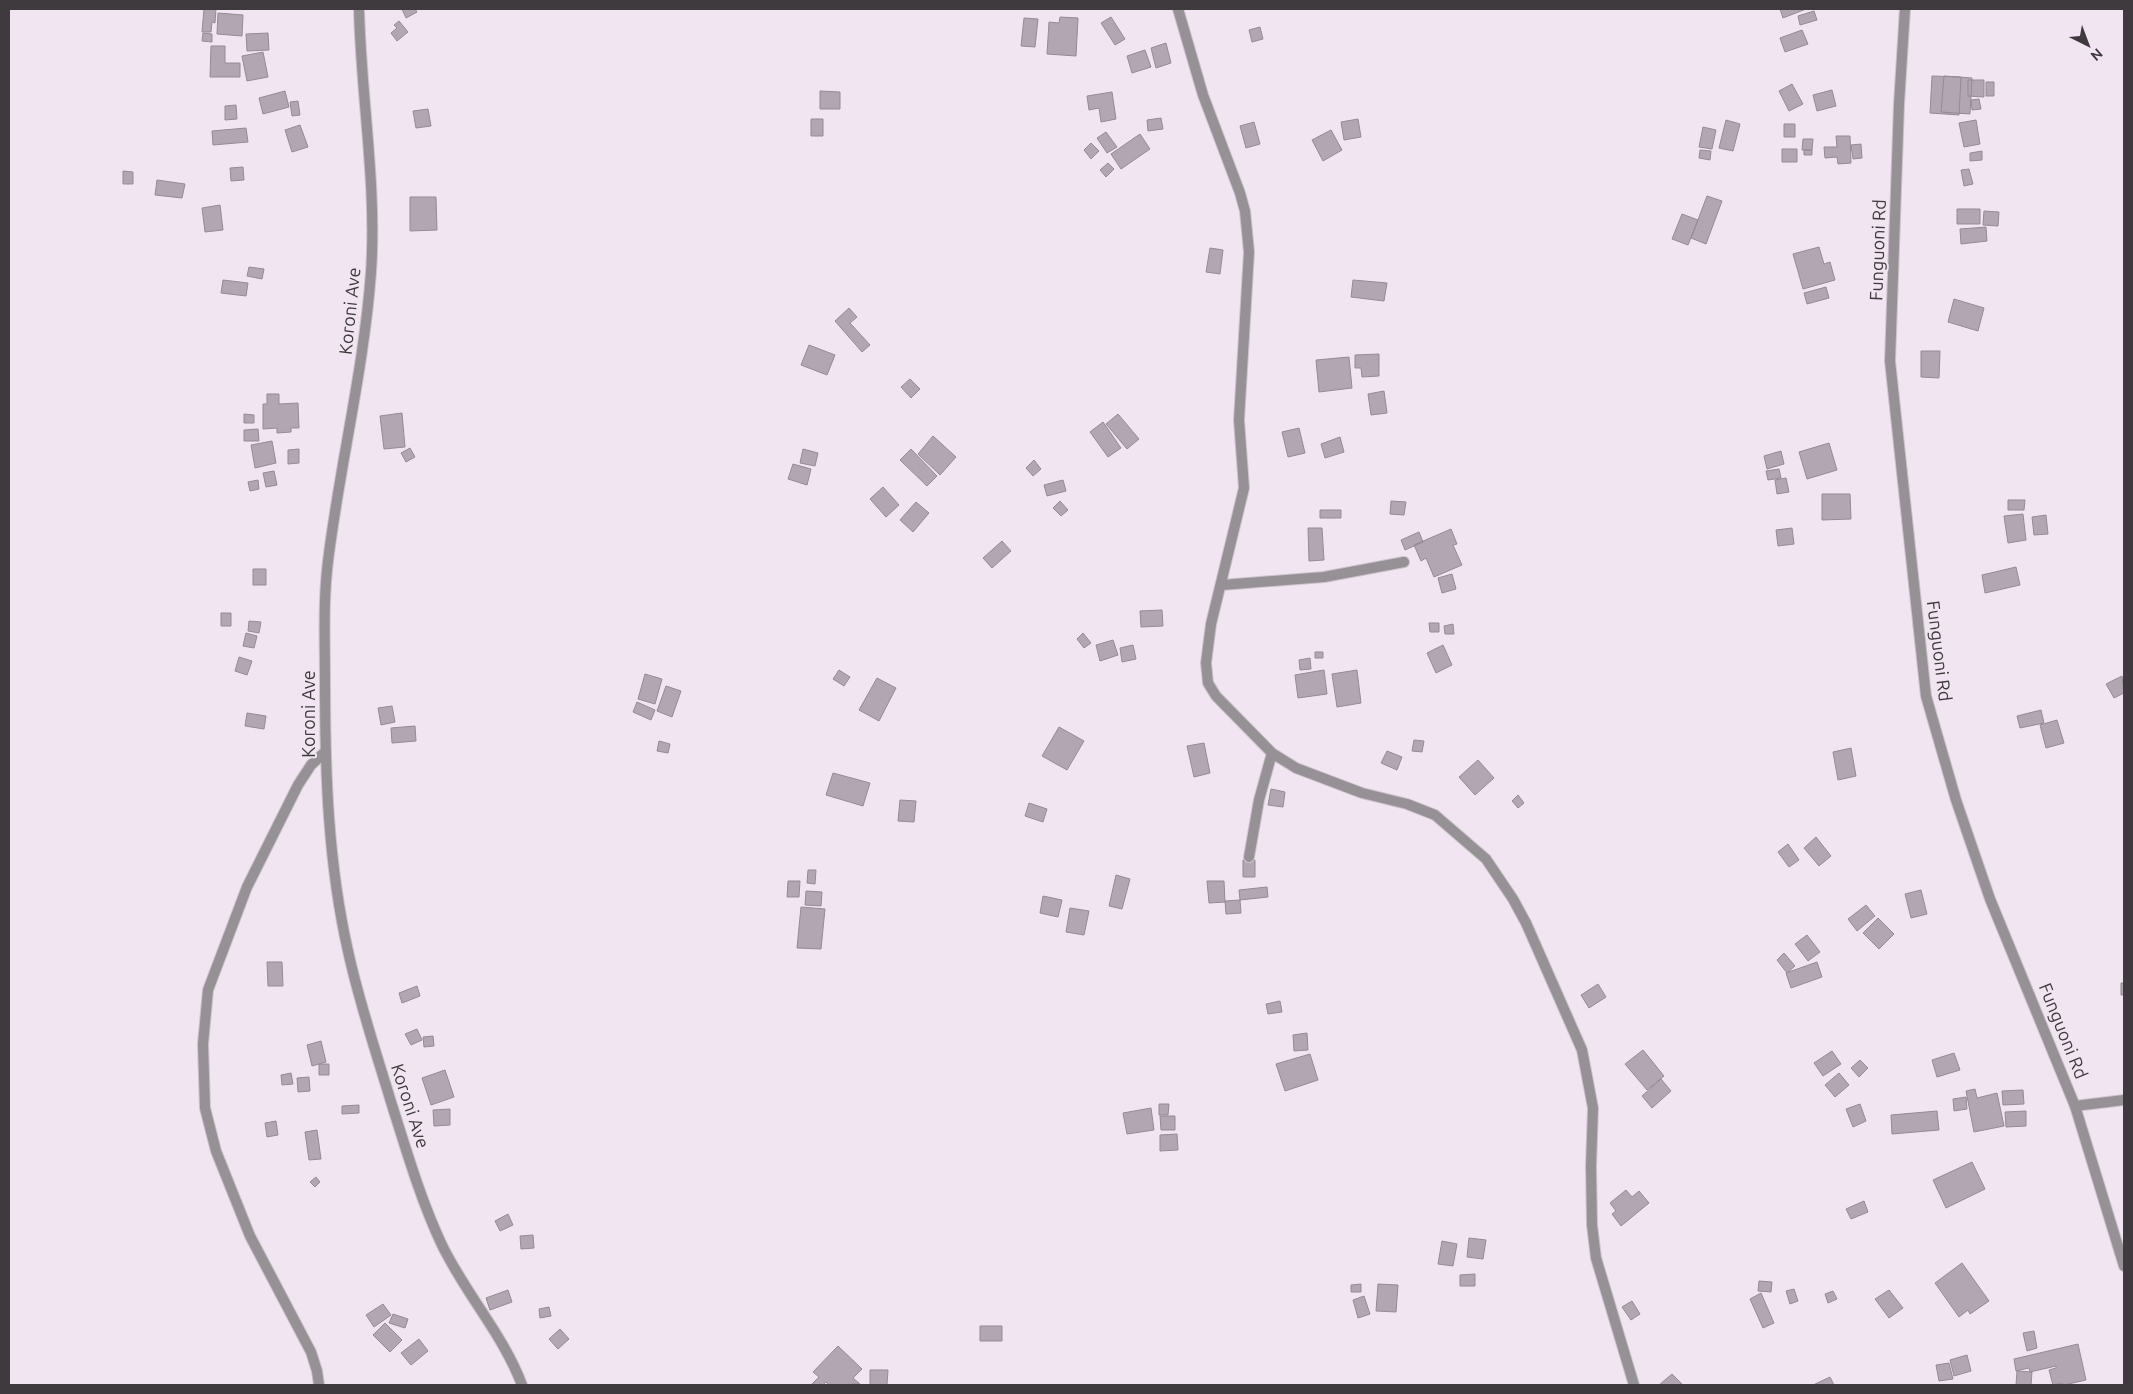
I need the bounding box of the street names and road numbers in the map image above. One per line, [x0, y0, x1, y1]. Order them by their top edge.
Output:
street label: Funguoni Rd [1865, 199, 1889, 301]
street label: Koroni Ave [334, 266, 364, 355]
street label: Funguoni Rd [1924, 599, 1956, 702]
street label: Koroni Ave [298, 670, 318, 758]
street label: Funguoni Rd [2036, 980, 2092, 1081]
street label: Koroni Ave [388, 1061, 434, 1150]

